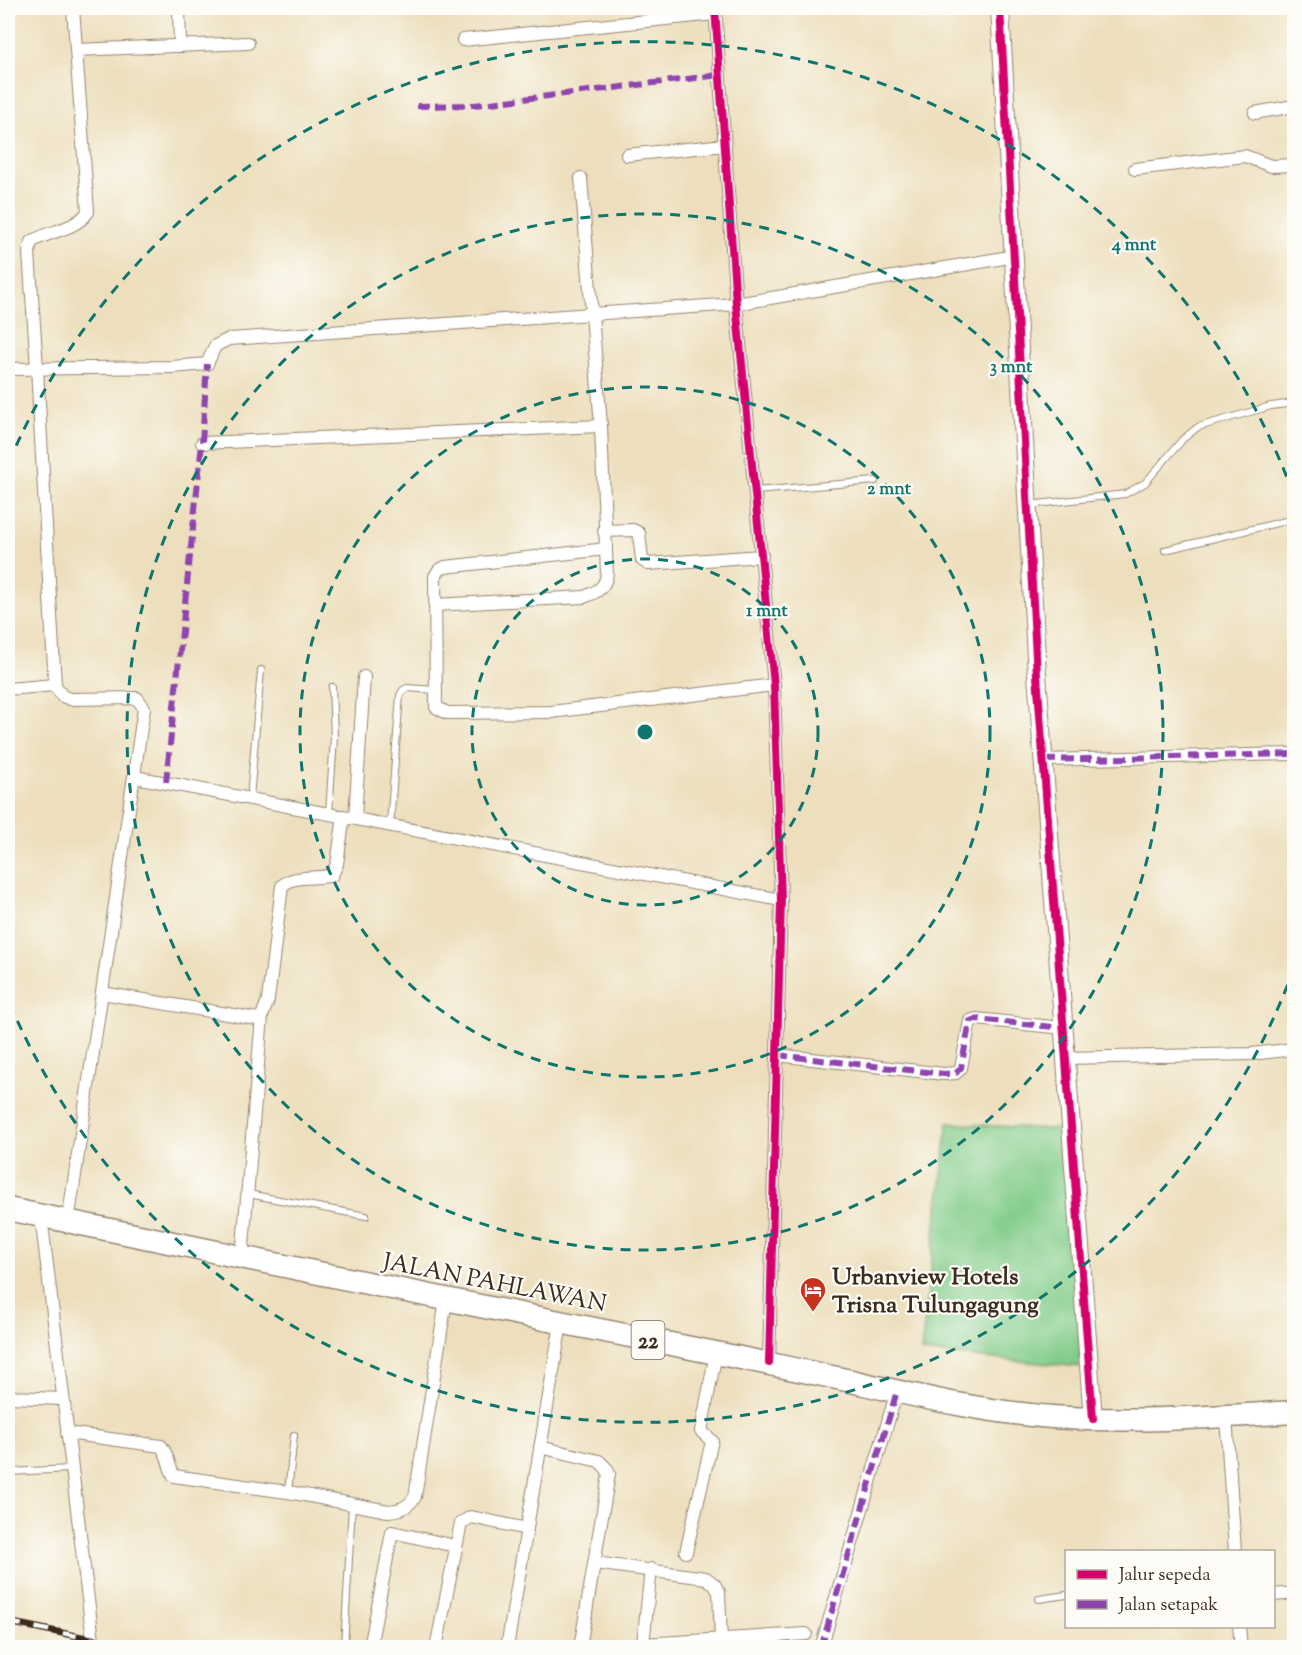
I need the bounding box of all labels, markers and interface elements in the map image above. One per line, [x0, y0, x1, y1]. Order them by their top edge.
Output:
text: 4 mnt [1111, 233, 1157, 259]
text: 3 mnt [990, 355, 1033, 381]
text: 2 mnt [867, 477, 912, 503]
text: 1 mnt [746, 599, 789, 625]
centre of rings [635, 722, 655, 742]
street label: JALAN PAHLAWAN [378, 1245, 609, 1322]
place label: Urbanview Hotels Trisna Tulungagung [832, 1261, 1039, 1323]
hotel icon: Urbanview Hotels Trisna Tulungagung [798, 1275, 828, 1313]
road number: 22 [632, 1321, 664, 1359]
legend [1065, 1550, 1275, 1628]
text: Jalur sepeda [1118, 1563, 1210, 1589]
text: Jalan setapak [1118, 1593, 1218, 1619]

